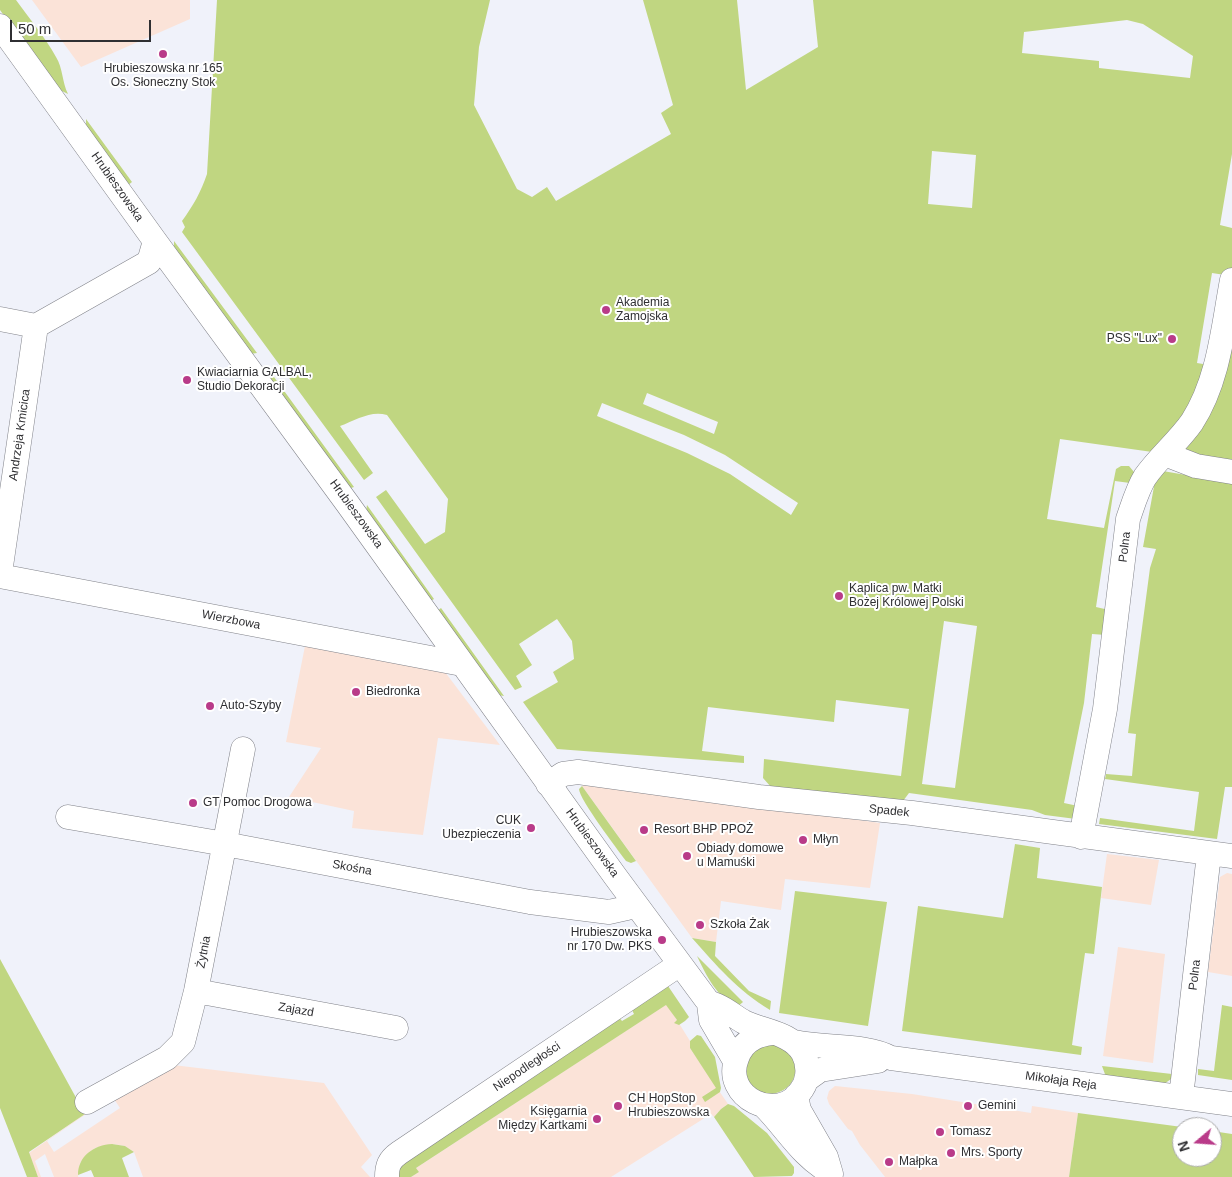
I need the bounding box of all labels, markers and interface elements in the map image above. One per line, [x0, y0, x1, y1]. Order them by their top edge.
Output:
scale bar [12, 10, 154, 42]
text: 50 m [18, 20, 51, 37]
marker: Hrubieszowska nr 165 Os. Słoneczny Stok [157, 48, 169, 60]
place label: Hrubieszowska nr 165 Os. Słoneczny Stok [104, 62, 222, 90]
street label: Hrubieszowska [88, 150, 146, 224]
place label: Akademia Zamojska [616, 296, 669, 324]
marker: Akademia Zamojska [600, 304, 612, 316]
place label: PSS "Lux" [1107, 332, 1162, 346]
marker: PSS "Lux" [1166, 333, 1178, 345]
place label: Kwiaciarnia GALBAL, Studio Dekoracji [197, 366, 312, 394]
marker: Kwiaciarnia GALBAL, Studio Dekoracji [181, 374, 193, 386]
street label: Andrzeja Kmicica [6, 388, 34, 482]
street label: Hrubieszowska [326, 477, 386, 551]
street label: Polna [1116, 531, 1134, 563]
place label: Kaplica pw. Matki Bożej Królowej Polski [849, 582, 964, 610]
marker: Kaplica pw. Matki Bożej Królowej Polski [833, 590, 845, 602]
street label: Wierzbowa [200, 607, 262, 633]
place label: Biedronka [366, 685, 420, 699]
marker: Biedronka [350, 686, 362, 698]
place label: Auto-Szyby [220, 699, 281, 713]
marker: Auto-Szyby [204, 700, 216, 712]
place label: GT Pomoc Drogowa [203, 796, 312, 810]
marker: GT Pomoc Drogowa [187, 797, 199, 809]
street label: Spadek [868, 802, 910, 820]
street label: Hrubieszowska [562, 806, 622, 880]
place label: CUK Ubezpieczenia [442, 814, 521, 842]
marker: CUK Ubezpieczenia [525, 822, 537, 834]
place label: Resort BHP PPOŻ [654, 823, 753, 837]
marker: Resort BHP PPOŻ [638, 824, 650, 836]
place label: Młyn [813, 833, 838, 847]
marker: Młyn [797, 834, 809, 846]
place label: Obiady domowe u Mamuśki [697, 842, 784, 870]
marker: Obiady domowe u Mamuśki [681, 850, 693, 862]
street label: Skośna [331, 857, 373, 879]
place label: Szkoła Żak [710, 918, 769, 932]
marker: Szkoła Żak [694, 919, 706, 931]
place label: Hrubieszowska nr 170 Dw. PKS [567, 926, 652, 954]
marker: Hrubieszowska nr 170 Dw. PKS [656, 934, 668, 946]
street label: Żytnia [194, 935, 214, 969]
street label: Polna [1186, 959, 1204, 991]
street label: Zajazd [277, 1000, 315, 1020]
street label: Niepodległości [491, 1039, 563, 1095]
street label: Mikołaja Reja [1024, 1069, 1098, 1093]
place label: CH HopStop Hrubieszowska [628, 1092, 709, 1120]
place label: Gemini [978, 1099, 1016, 1113]
marker: CH HopStop Hrubieszowska [612, 1100, 624, 1112]
marker: Gemini [962, 1100, 974, 1112]
place label: Księgarnia Między Kartkami [498, 1105, 587, 1133]
marker: Księgarnia Między Kartkami [591, 1113, 603, 1125]
north arrow [1172, 1117, 1222, 1167]
place label: Tomasz [950, 1125, 991, 1139]
marker: Tomasz [934, 1126, 946, 1138]
text: N [1175, 1139, 1193, 1154]
place label: Mrs. Sporty [961, 1146, 1022, 1160]
marker: Mrs. Sporty [945, 1147, 957, 1159]
place label: Małpka [899, 1155, 938, 1169]
marker: Małpka [883, 1156, 895, 1168]

